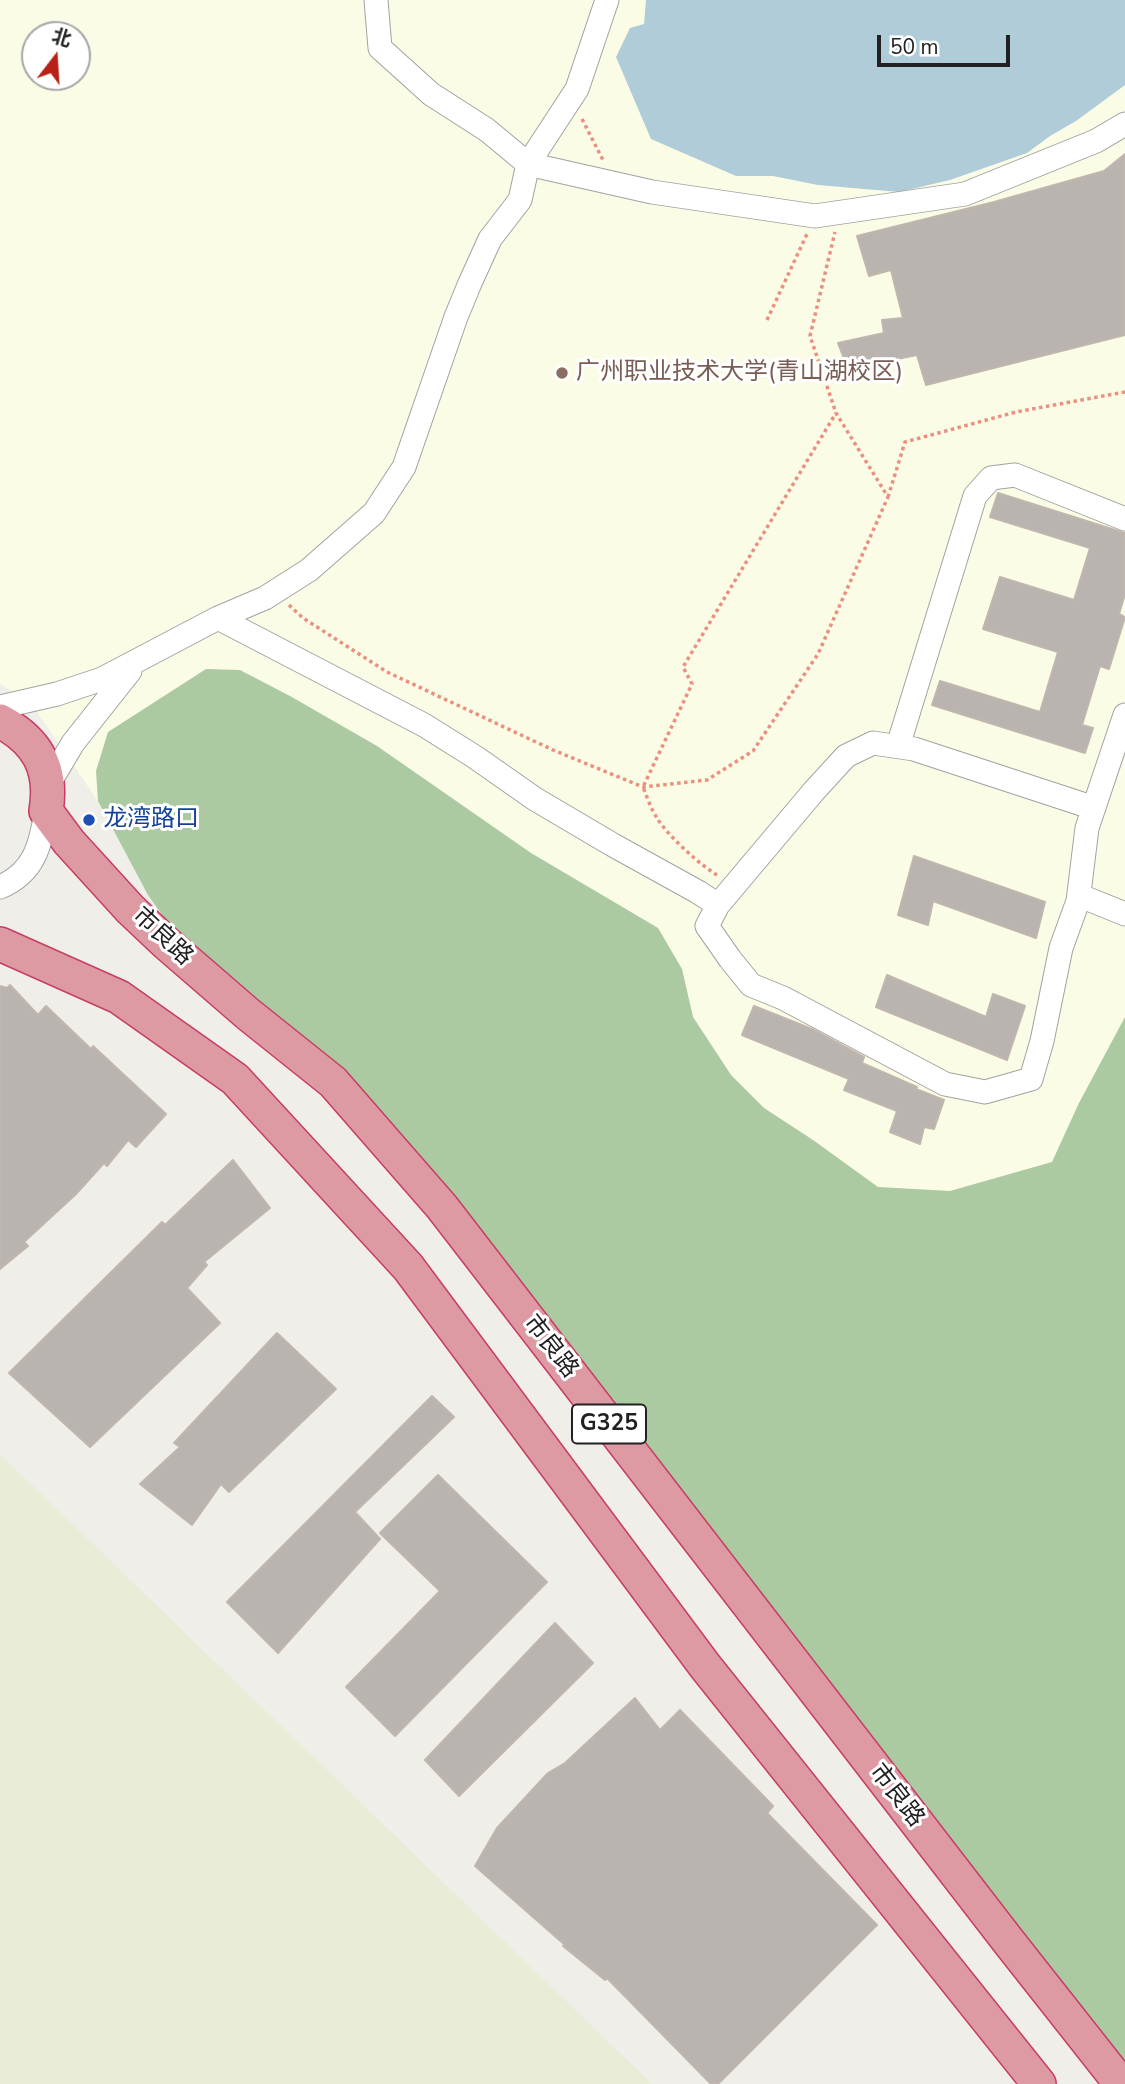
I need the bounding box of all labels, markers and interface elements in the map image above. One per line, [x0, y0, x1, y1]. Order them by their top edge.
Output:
north arrow [21, 21, 91, 91]
scale bar [880, 21, 1013, 65]
text: 北 [49, 23, 74, 53]
text: 50 m [890, 33, 939, 61]
place label: 广州职业技术大学(青山湖校区) [576, 359, 903, 387]
marker: 广州职业技术大学(青山湖校区) [554, 365, 570, 381]
place label: 龙湾路口 [103, 806, 199, 834]
marker: 龙湾路口 [81, 812, 97, 828]
street label: 市良路 [126, 902, 198, 972]
street label: 市良路 [516, 1310, 584, 1384]
road number: G325 [572, 1404, 646, 1443]
street label: 市良路 [862, 1759, 930, 1833]

